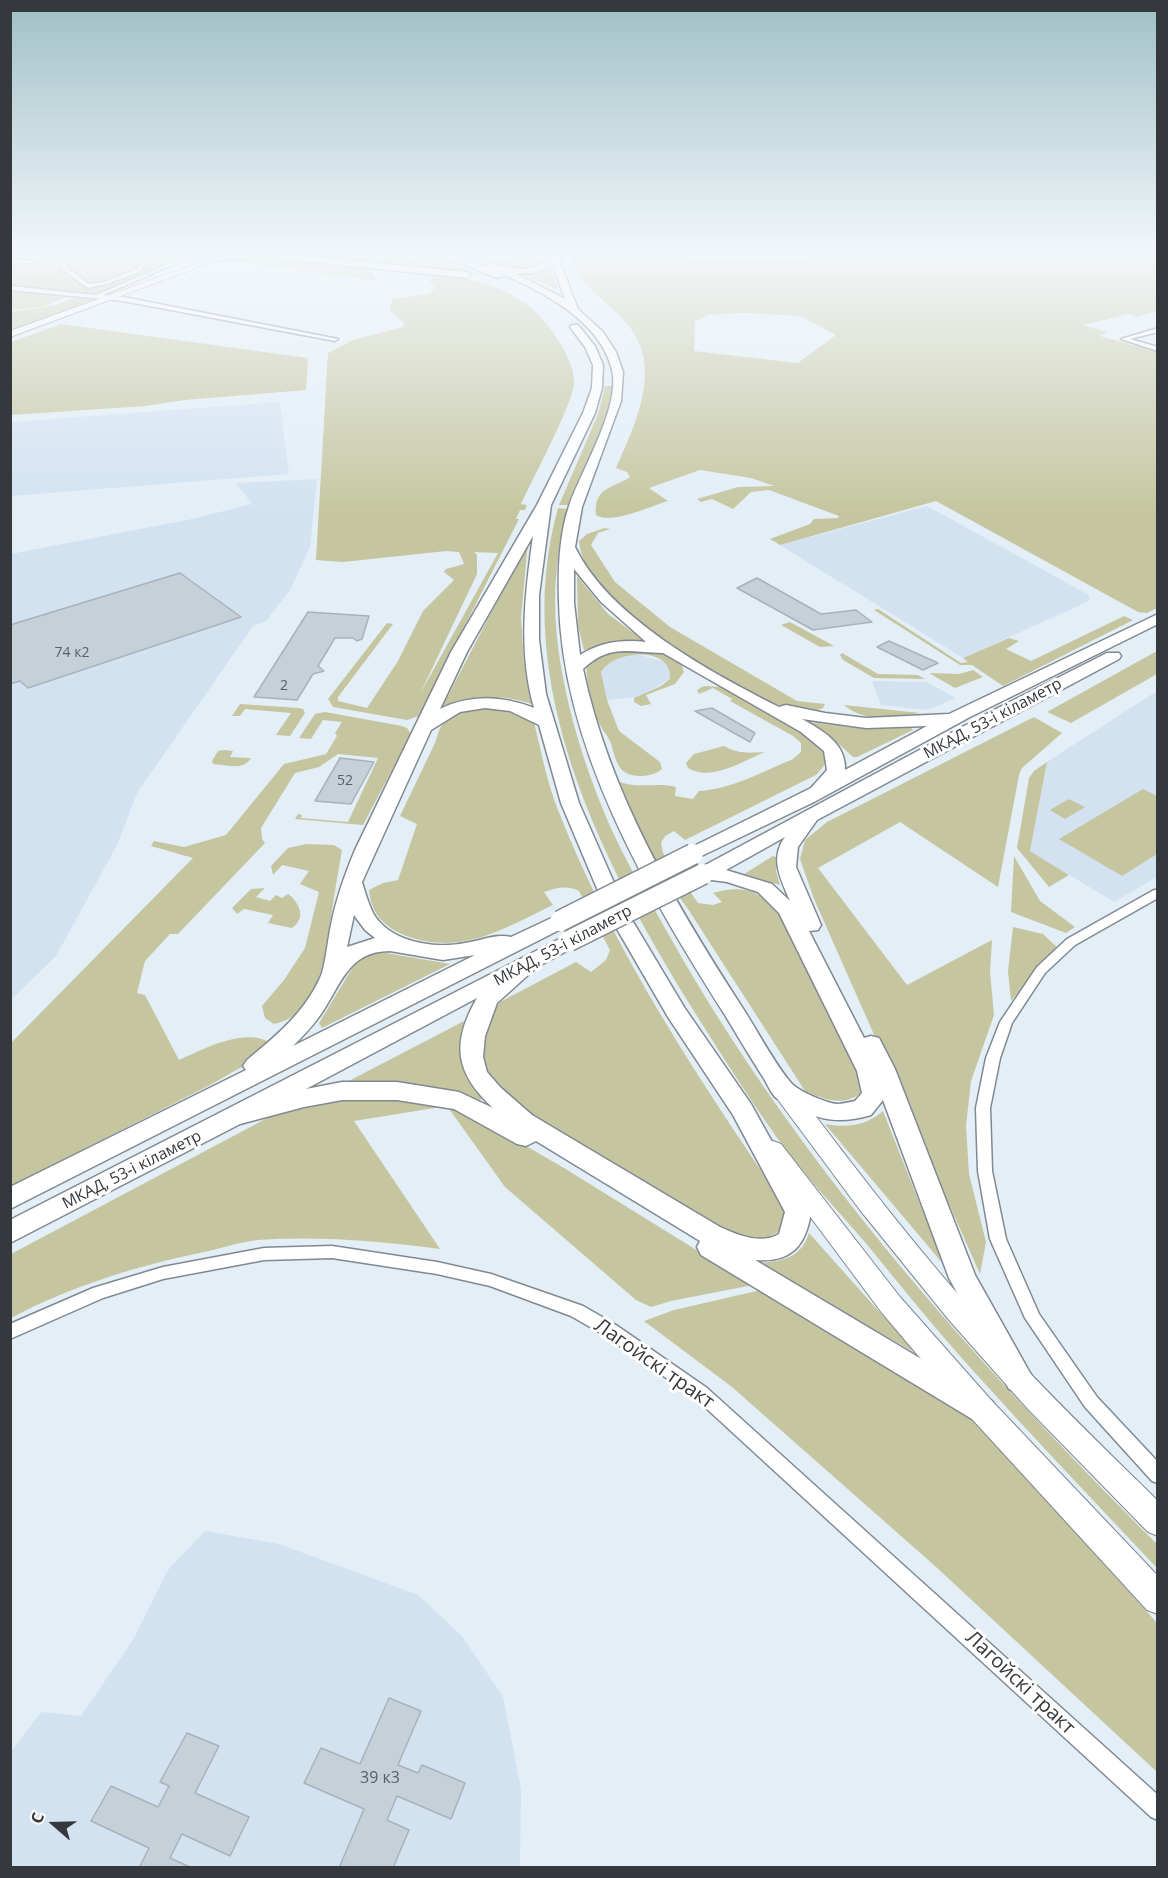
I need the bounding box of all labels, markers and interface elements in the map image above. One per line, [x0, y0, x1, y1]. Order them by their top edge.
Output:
house number: 74 к2 [55, 645, 89, 661]
street label: МКАД, 53-і кіламетр [921, 674, 1065, 764]
house number: 2 [280, 678, 288, 694]
house number: 52 [337, 773, 353, 789]
street label: МКАД, 53-і кіламетр [491, 901, 635, 991]
street label: МКАД, 53-і кіламетр [59, 1127, 205, 1213]
street label: Лагойскі тракт [589, 1314, 719, 1414]
street label: Лагойскі тракт [960, 1626, 1080, 1740]
house number: 39 к3 [360, 1768, 400, 1788]
north arrow [24, 1794, 84, 1854]
text: С [25, 1809, 49, 1826]

